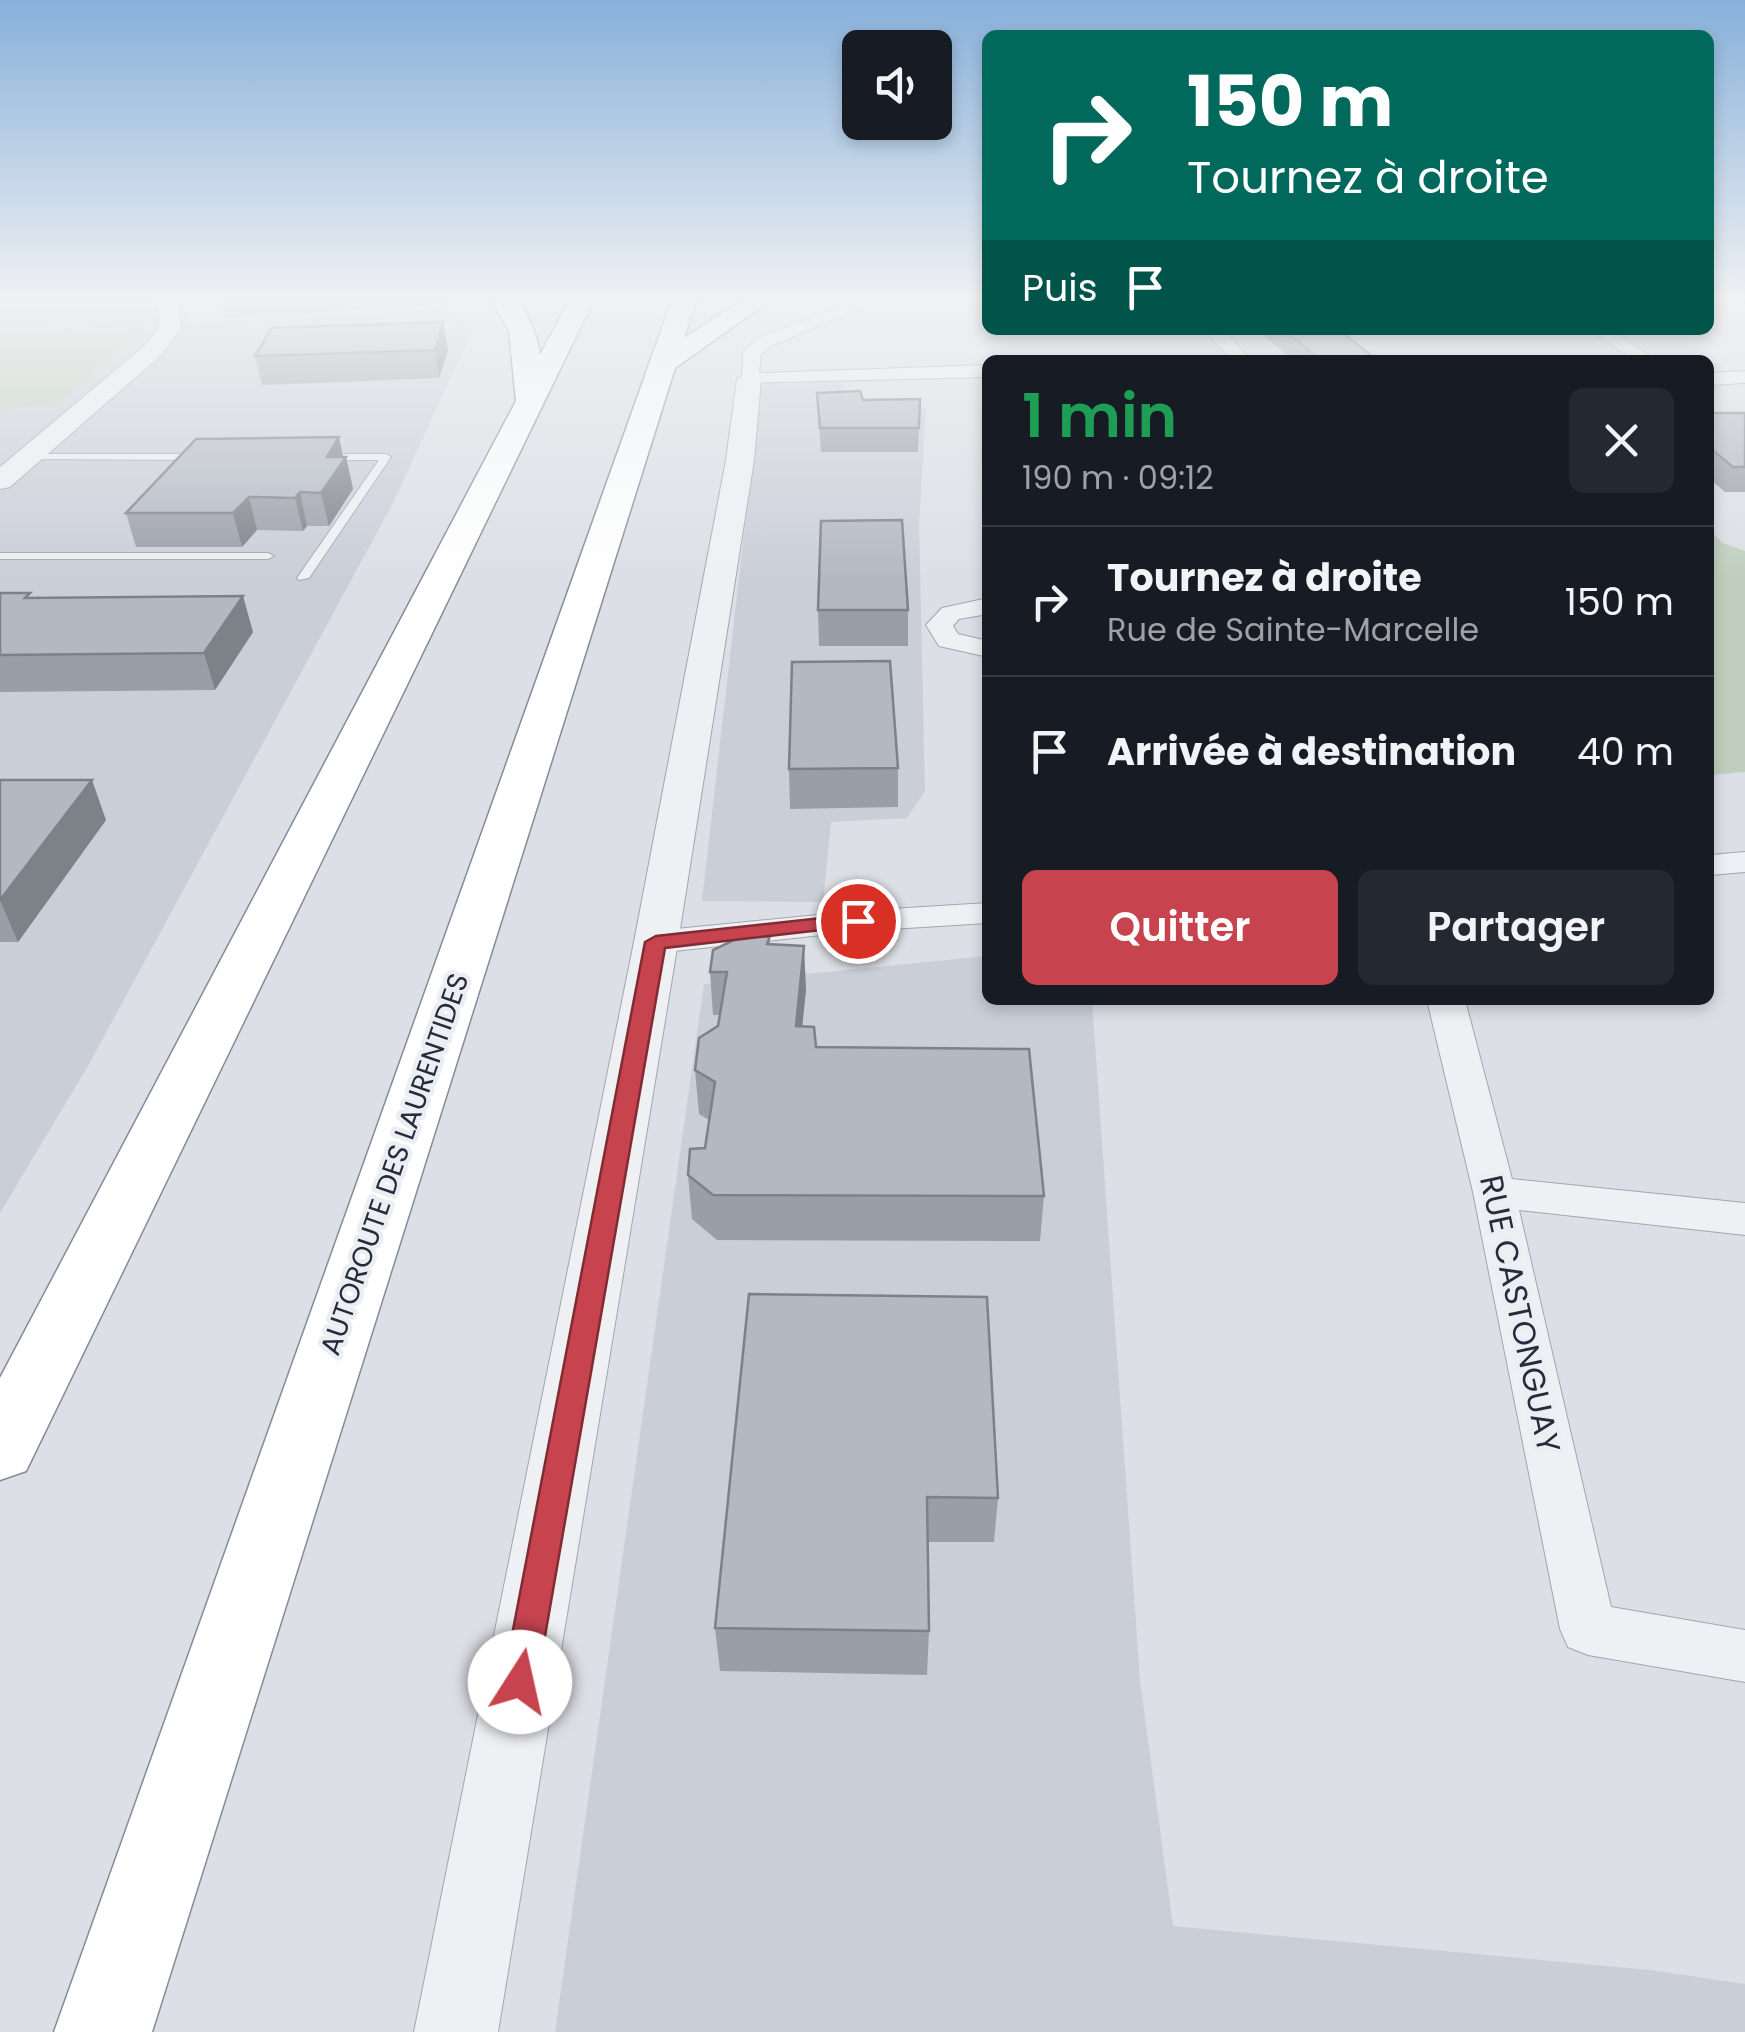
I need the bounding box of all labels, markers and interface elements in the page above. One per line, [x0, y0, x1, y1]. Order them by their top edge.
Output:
map controls [842, 30, 952, 140]
button: sound [842, 30, 952, 140]
text: 150 m [1187, 52, 1393, 151]
icon: right [1022, 70, 1152, 200]
text: Tournez à droite [1187, 146, 1549, 209]
icon: arrive [1118, 260, 1173, 315]
text: Puis [1022, 261, 1098, 314]
text: 1 min [1022, 374, 1177, 458]
button: close [1569, 388, 1674, 493]
text: 190 m · 09:12 [1022, 455, 1214, 500]
text: Tournez à droite [1107, 551, 1422, 604]
icon: right [1022, 574, 1077, 629]
text: 150 m [1565, 575, 1674, 628]
text: Rue de Sainte-Marcelle [1107, 607, 1479, 652]
icon: arrive [1022, 724, 1077, 779]
text: Arrivée à destination [1107, 725, 1516, 778]
text: 40 m [1577, 725, 1674, 778]
button: Quitter [1022, 870, 1338, 985]
button: Partager [1358, 870, 1674, 985]
pin [816, 879, 901, 964]
icon: arrive [831, 894, 886, 949]
street label: AUTOROUTE DES LAURENTIDES [311, 968, 478, 1360]
street label: RUE CASTONGUAY [1469, 1171, 1572, 1457]
position arrow [468, 1630, 572, 1734]

